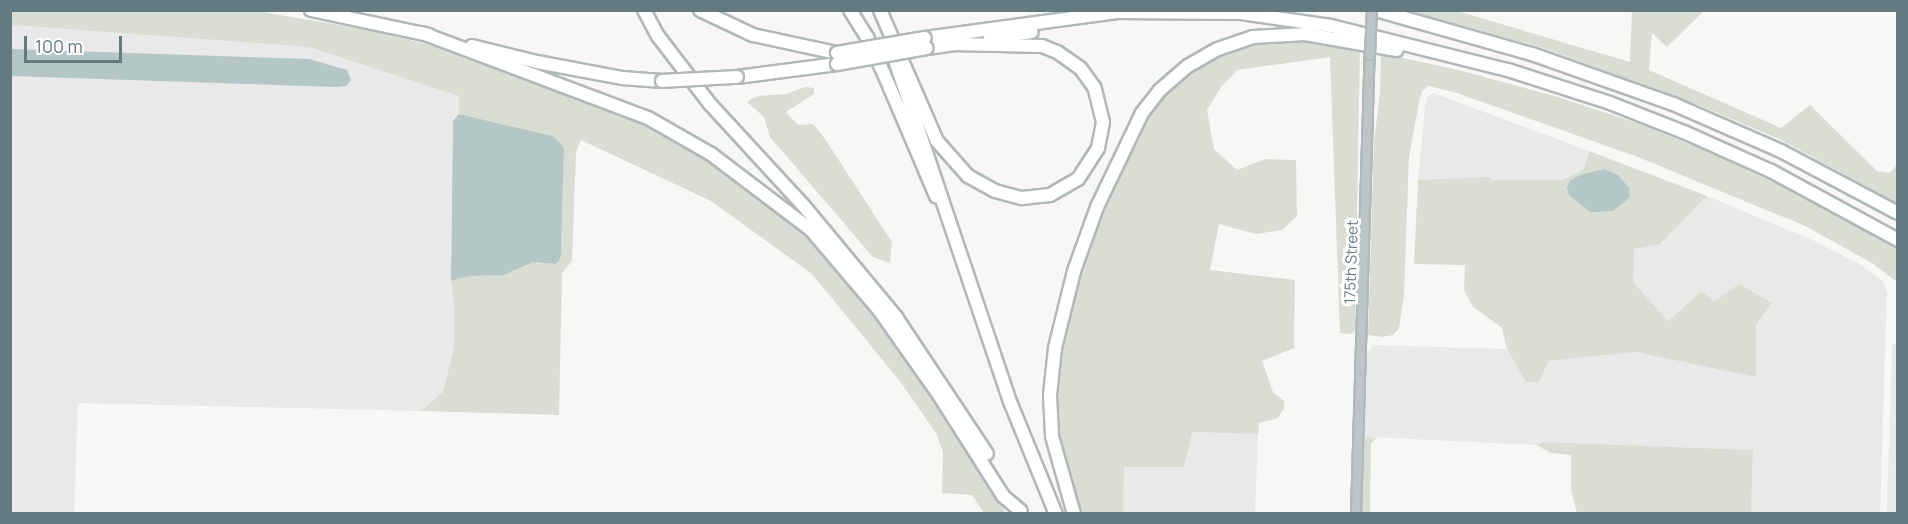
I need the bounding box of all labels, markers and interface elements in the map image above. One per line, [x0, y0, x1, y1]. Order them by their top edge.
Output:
scale bar [27, 24, 124, 62]
text: 100 m [35, 34, 83, 58]
street label: 175th Street [1341, 220, 1361, 304]

